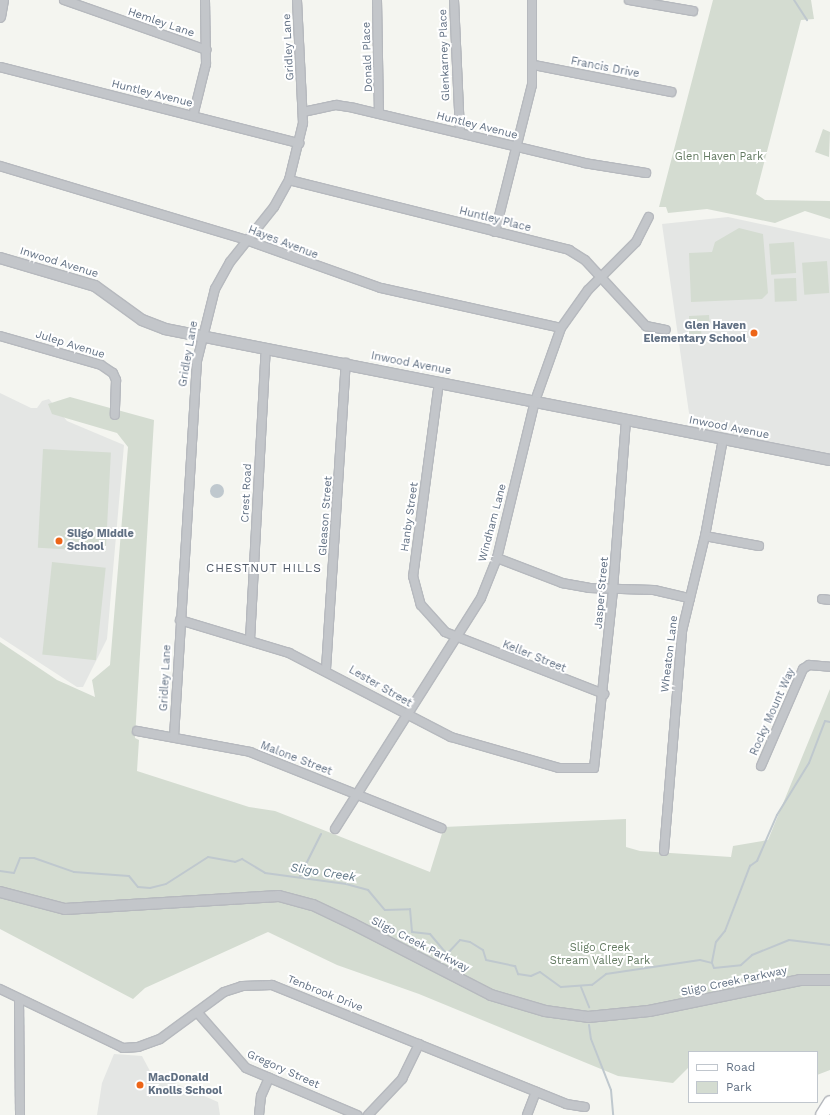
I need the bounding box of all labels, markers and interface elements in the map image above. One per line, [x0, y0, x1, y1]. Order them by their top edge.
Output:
street label: Hemley Lane [126, 5, 196, 41]
street label: Glenkarney Place [437, 9, 453, 101]
street label: Gridley Lane [281, 13, 297, 81]
street label: Donald Place [360, 22, 376, 92]
street label: Francis Drive [570, 55, 640, 81]
street label: Huntley Avenue [110, 77, 194, 111]
street label: Huntley Avenue [435, 109, 519, 143]
park label: Glen Haven Park [675, 150, 763, 164]
street label: Huntley Place [458, 205, 532, 235]
street label: Hayes Avenue [246, 224, 320, 262]
street label: Inwood Avenue [18, 245, 100, 281]
street label: Gridley Lane [177, 320, 201, 388]
place label: Glen Haven Elementary School [643, 320, 746, 346]
street label: Julep Avenue [34, 328, 106, 362]
marker: Glen Haven Elementary School [749, 328, 759, 338]
street label: Inwood Avenue [370, 350, 452, 378]
street label: Inwood Avenue [688, 414, 770, 442]
street label: Crest Road [239, 463, 255, 523]
street label: Gleason Street [317, 476, 335, 556]
street label: Hanby Street [399, 481, 421, 553]
street label: Windham Lane [476, 482, 510, 564]
place label: Sligo Middle School [67, 528, 134, 554]
marker: Sligo Middle School [54, 536, 64, 546]
street label: Jasper Street [592, 556, 612, 630]
district label: CHESTNUT HILLS [206, 562, 322, 576]
street label: Wheaton Lane [659, 615, 681, 693]
street label: Keller Street [500, 638, 568, 676]
street label: Gridley Lane [158, 644, 174, 712]
street label: Lester Street [346, 664, 414, 710]
street label: Rocky Mount Way [748, 666, 798, 758]
street label: Malone Street [258, 739, 334, 779]
water label: Sligo Creek [289, 861, 357, 885]
street label: Sligo Creek Parkway [369, 915, 471, 975]
park label: Sligo Creek Stream Valley Park [549, 942, 651, 968]
street label: Sligo Creek Parkway [680, 964, 788, 1000]
street label: Tenbrook Drive [285, 973, 365, 1015]
street label: Gregory Street [245, 1048, 321, 1092]
legend [688, 1051, 818, 1103]
text: Road [726, 1060, 755, 1074]
place label: MacDonald Knolls School [148, 1072, 222, 1098]
marker: MacDonald Knolls School [135, 1080, 145, 1090]
text: Park [726, 1080, 752, 1094]

